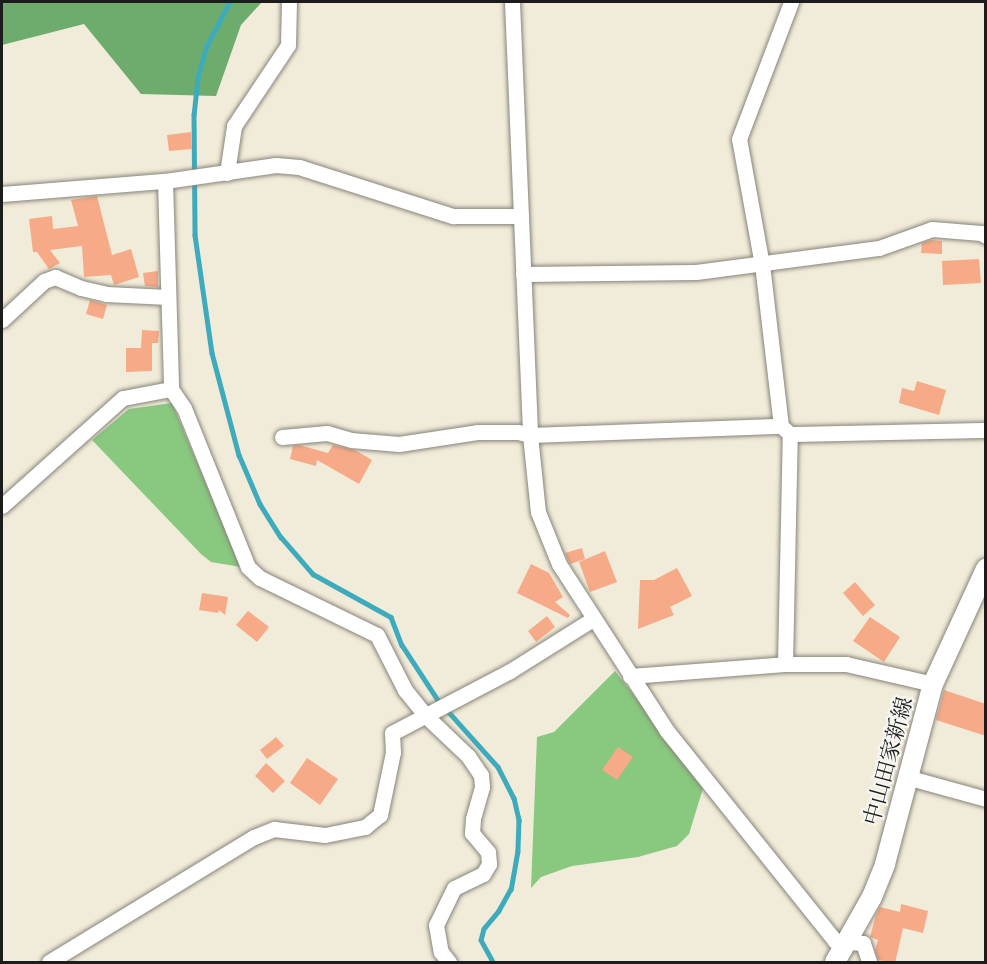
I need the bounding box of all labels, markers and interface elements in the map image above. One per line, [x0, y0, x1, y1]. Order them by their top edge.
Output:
street label: 中山田家新線 [858, 694, 918, 828]

